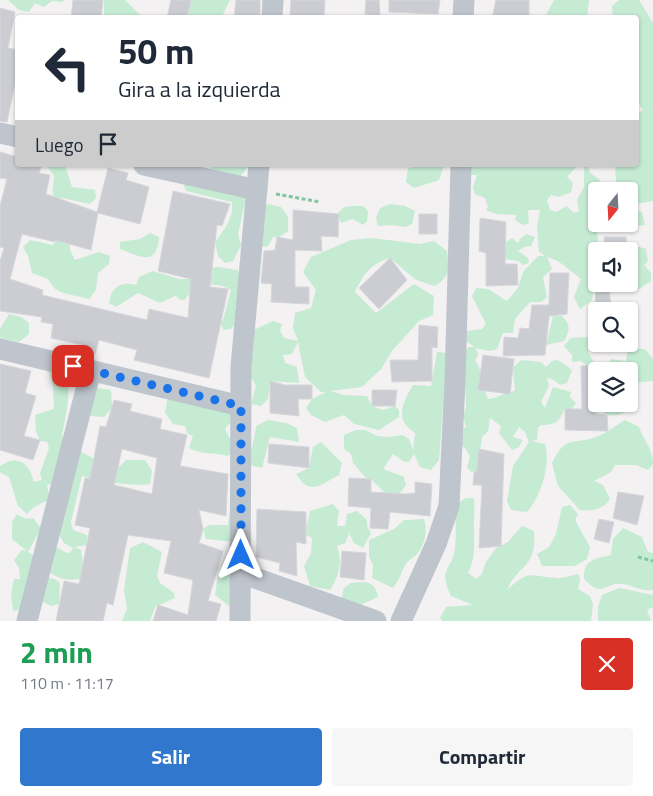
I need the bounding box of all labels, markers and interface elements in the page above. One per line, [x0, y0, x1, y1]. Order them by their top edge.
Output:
text: 50 m [118, 24, 194, 78]
icon: left [35, 35, 100, 100]
text: Gira a la izquierda [118, 72, 281, 106]
text: Luego [35, 130, 84, 159]
icon: arrive [94, 130, 122, 158]
north arrow [588, 182, 638, 232]
map controls [588, 182, 638, 412]
button: sound [588, 242, 638, 292]
button: search [588, 302, 638, 352]
pin [52, 345, 94, 387]
icon: arrive [59, 352, 87, 380]
button: layers [588, 362, 638, 412]
position arrow [214, 528, 266, 580]
text: 2 min [20, 629, 93, 675]
button: close [581, 638, 633, 690]
text: 110 m · 11:17 [20, 671, 114, 695]
button: Salir [20, 728, 322, 786]
button: Compartir [332, 728, 633, 786]

